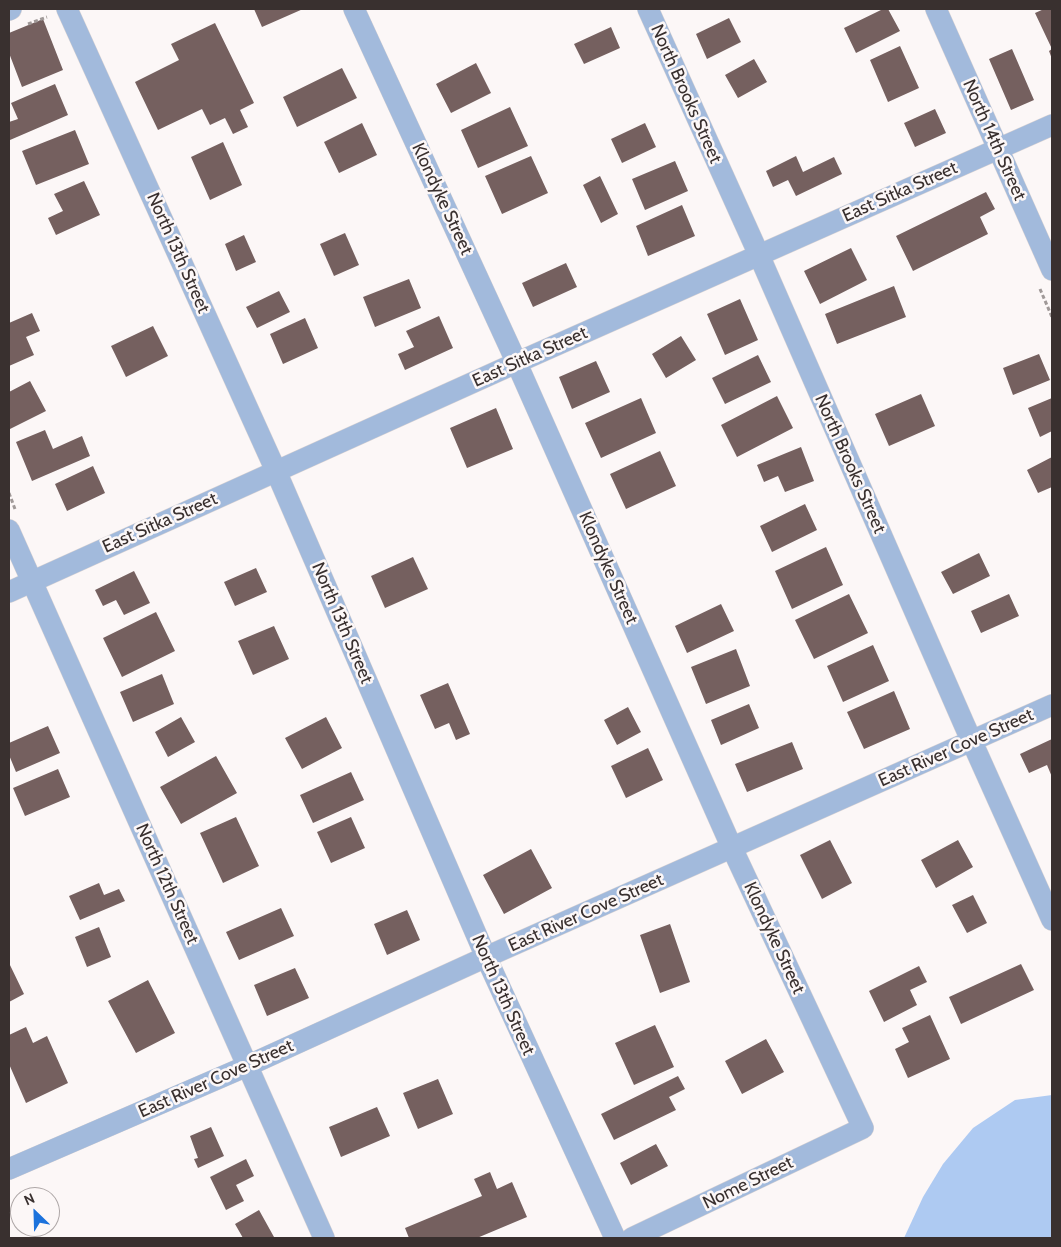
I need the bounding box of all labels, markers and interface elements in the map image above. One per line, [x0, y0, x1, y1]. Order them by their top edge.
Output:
street label: North Brooks Street [646, 21, 726, 167]
street label: North 14th Street [958, 76, 1030, 204]
street label: Klondyke Street [407, 140, 477, 258]
street label: East Sitka Street [839, 157, 961, 227]
street label: North 13th Street [142, 189, 214, 317]
street label: East Sitka Street [469, 322, 591, 392]
street label: North Brooks Street [810, 391, 890, 537]
street label: East Sitka Street [99, 488, 221, 558]
street label: Klondyke Street [574, 509, 642, 627]
street label: North 13th Street [307, 559, 377, 687]
street label: East River Cove Street [875, 704, 1037, 792]
street label: North 12th Street [131, 821, 203, 947]
street label: East River Cove Street [505, 869, 667, 957]
street label: Klondyke Street [739, 879, 809, 997]
street label: North 13th Street [467, 931, 539, 1059]
street label: East River Cove Street [135, 1035, 297, 1123]
street label: Nome Street [699, 1152, 797, 1214]
north arrow [10, 1187, 60, 1237]
text: N [21, 1189, 37, 1209]

